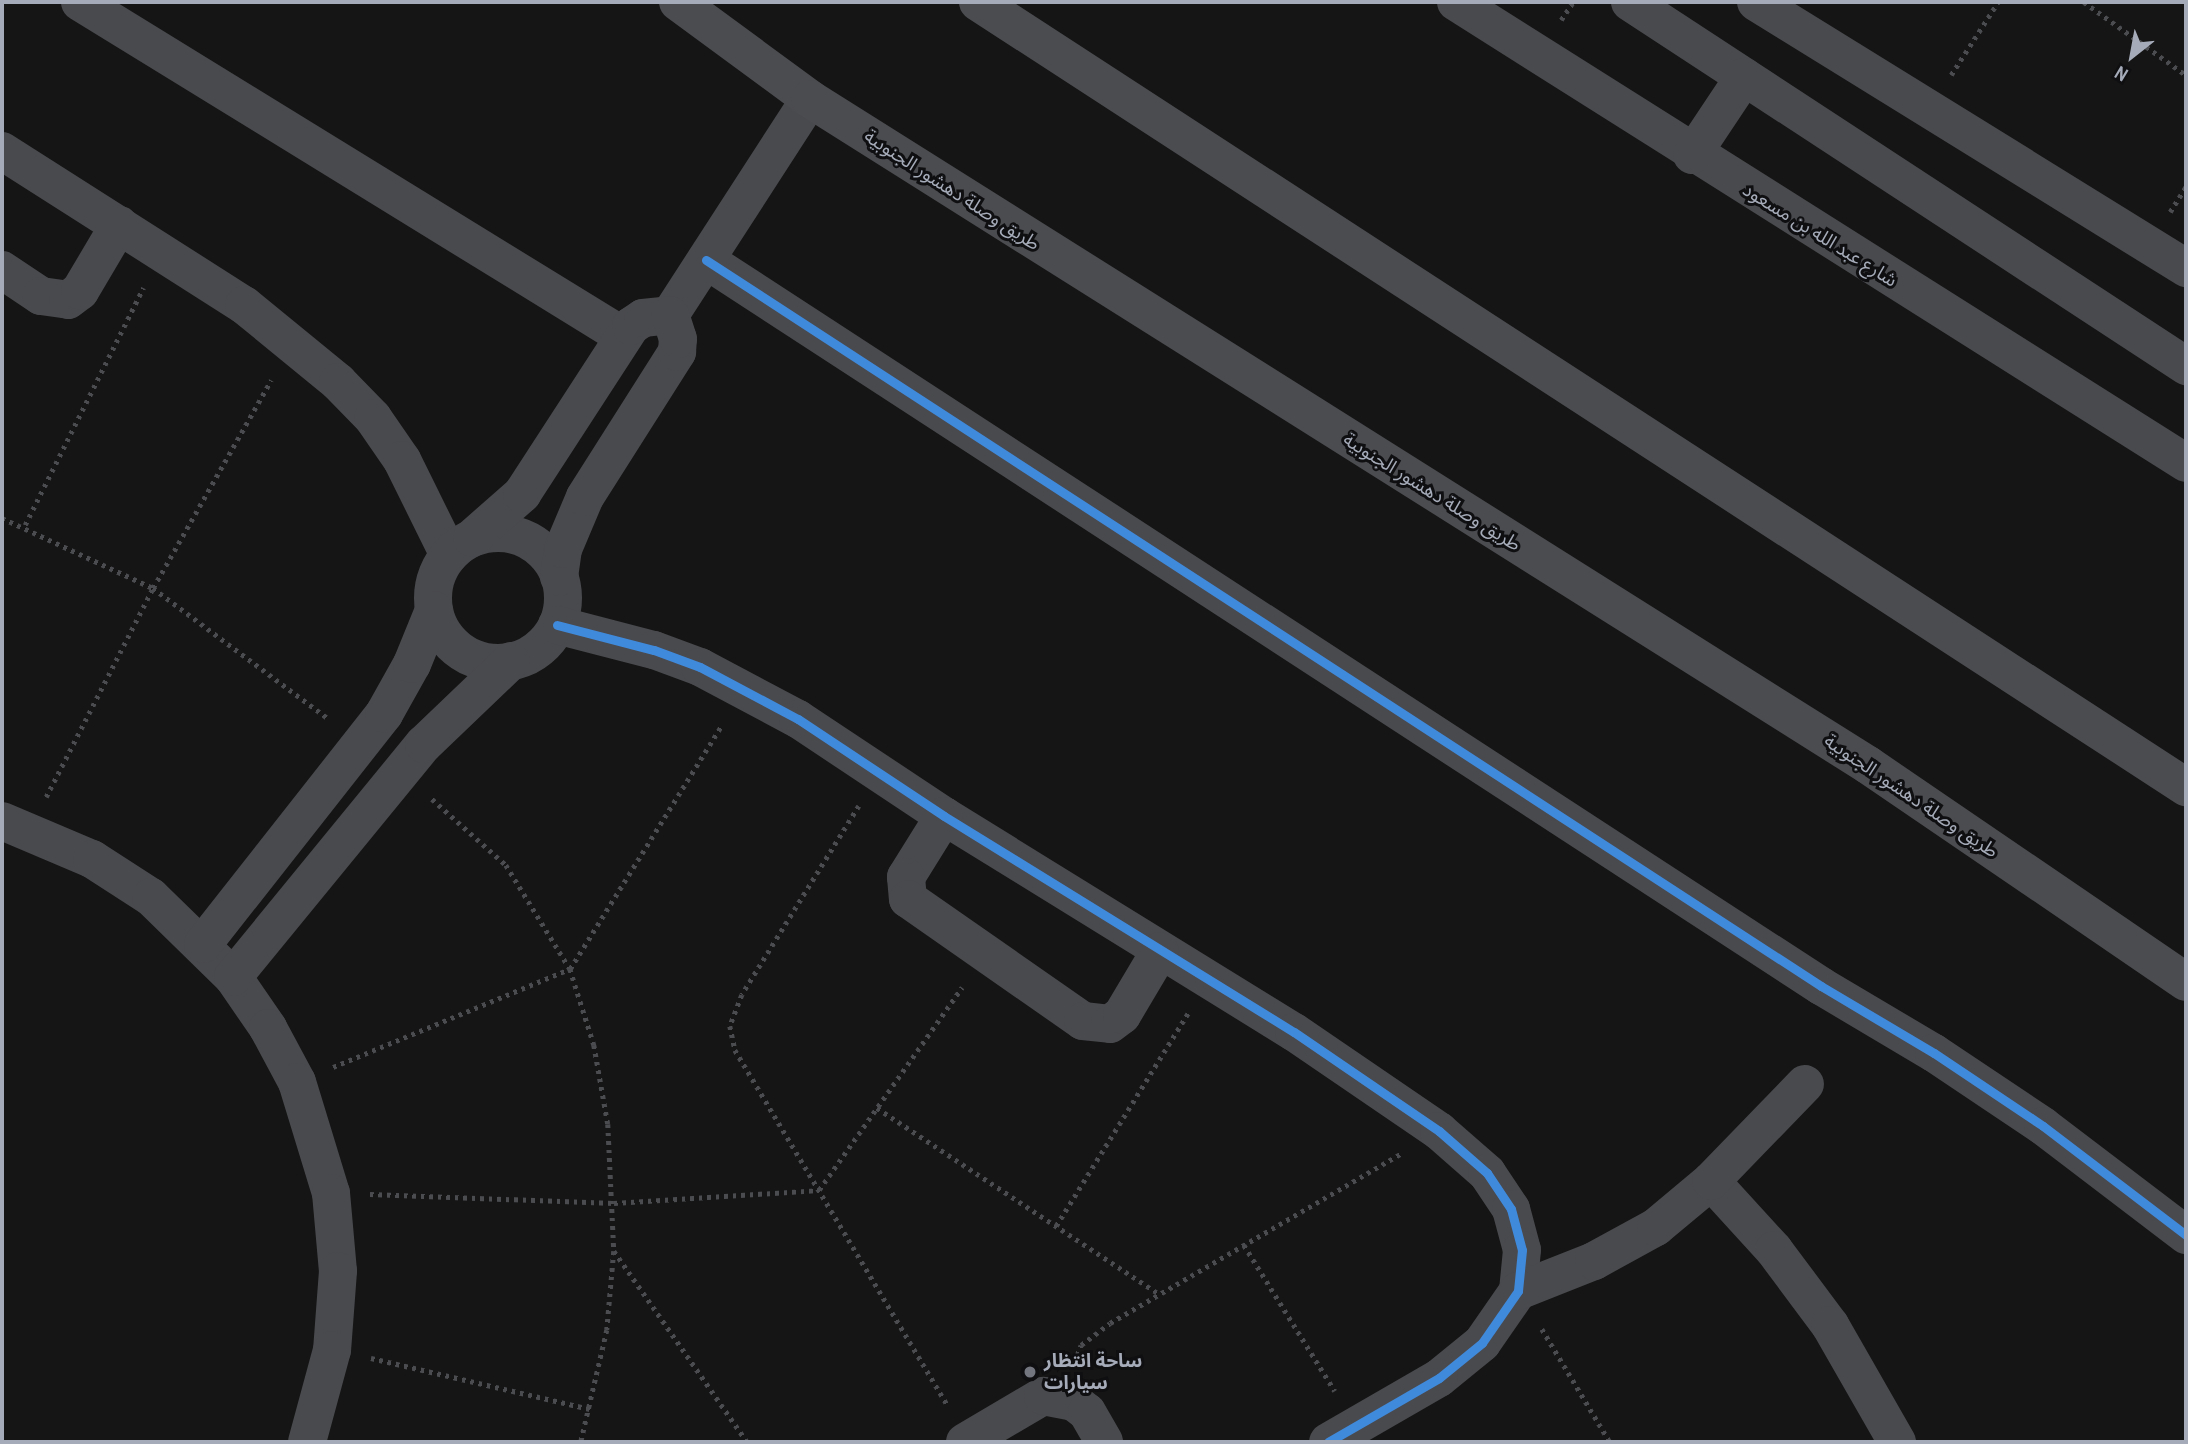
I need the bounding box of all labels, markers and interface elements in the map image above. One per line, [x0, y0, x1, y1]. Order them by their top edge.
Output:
north arrow [2097, 21, 2167, 91]
text: N [2110, 60, 2133, 88]
street label: طريق وصلة دهشور الجنوبية [860, 125, 1044, 255]
street label: شارع عبد الله بن مسعود [1738, 178, 1902, 292]
street label: طريق وصلة دهشور الجنوبية [1339, 428, 1525, 556]
street label: طريق وصلة دهشور الجنوبية [1820, 729, 2002, 863]
place label: ساحة انتظار سيارات [1044, 1350, 1142, 1394]
marker: ساحة انتظار سيارات [1022, 1364, 1038, 1380]

